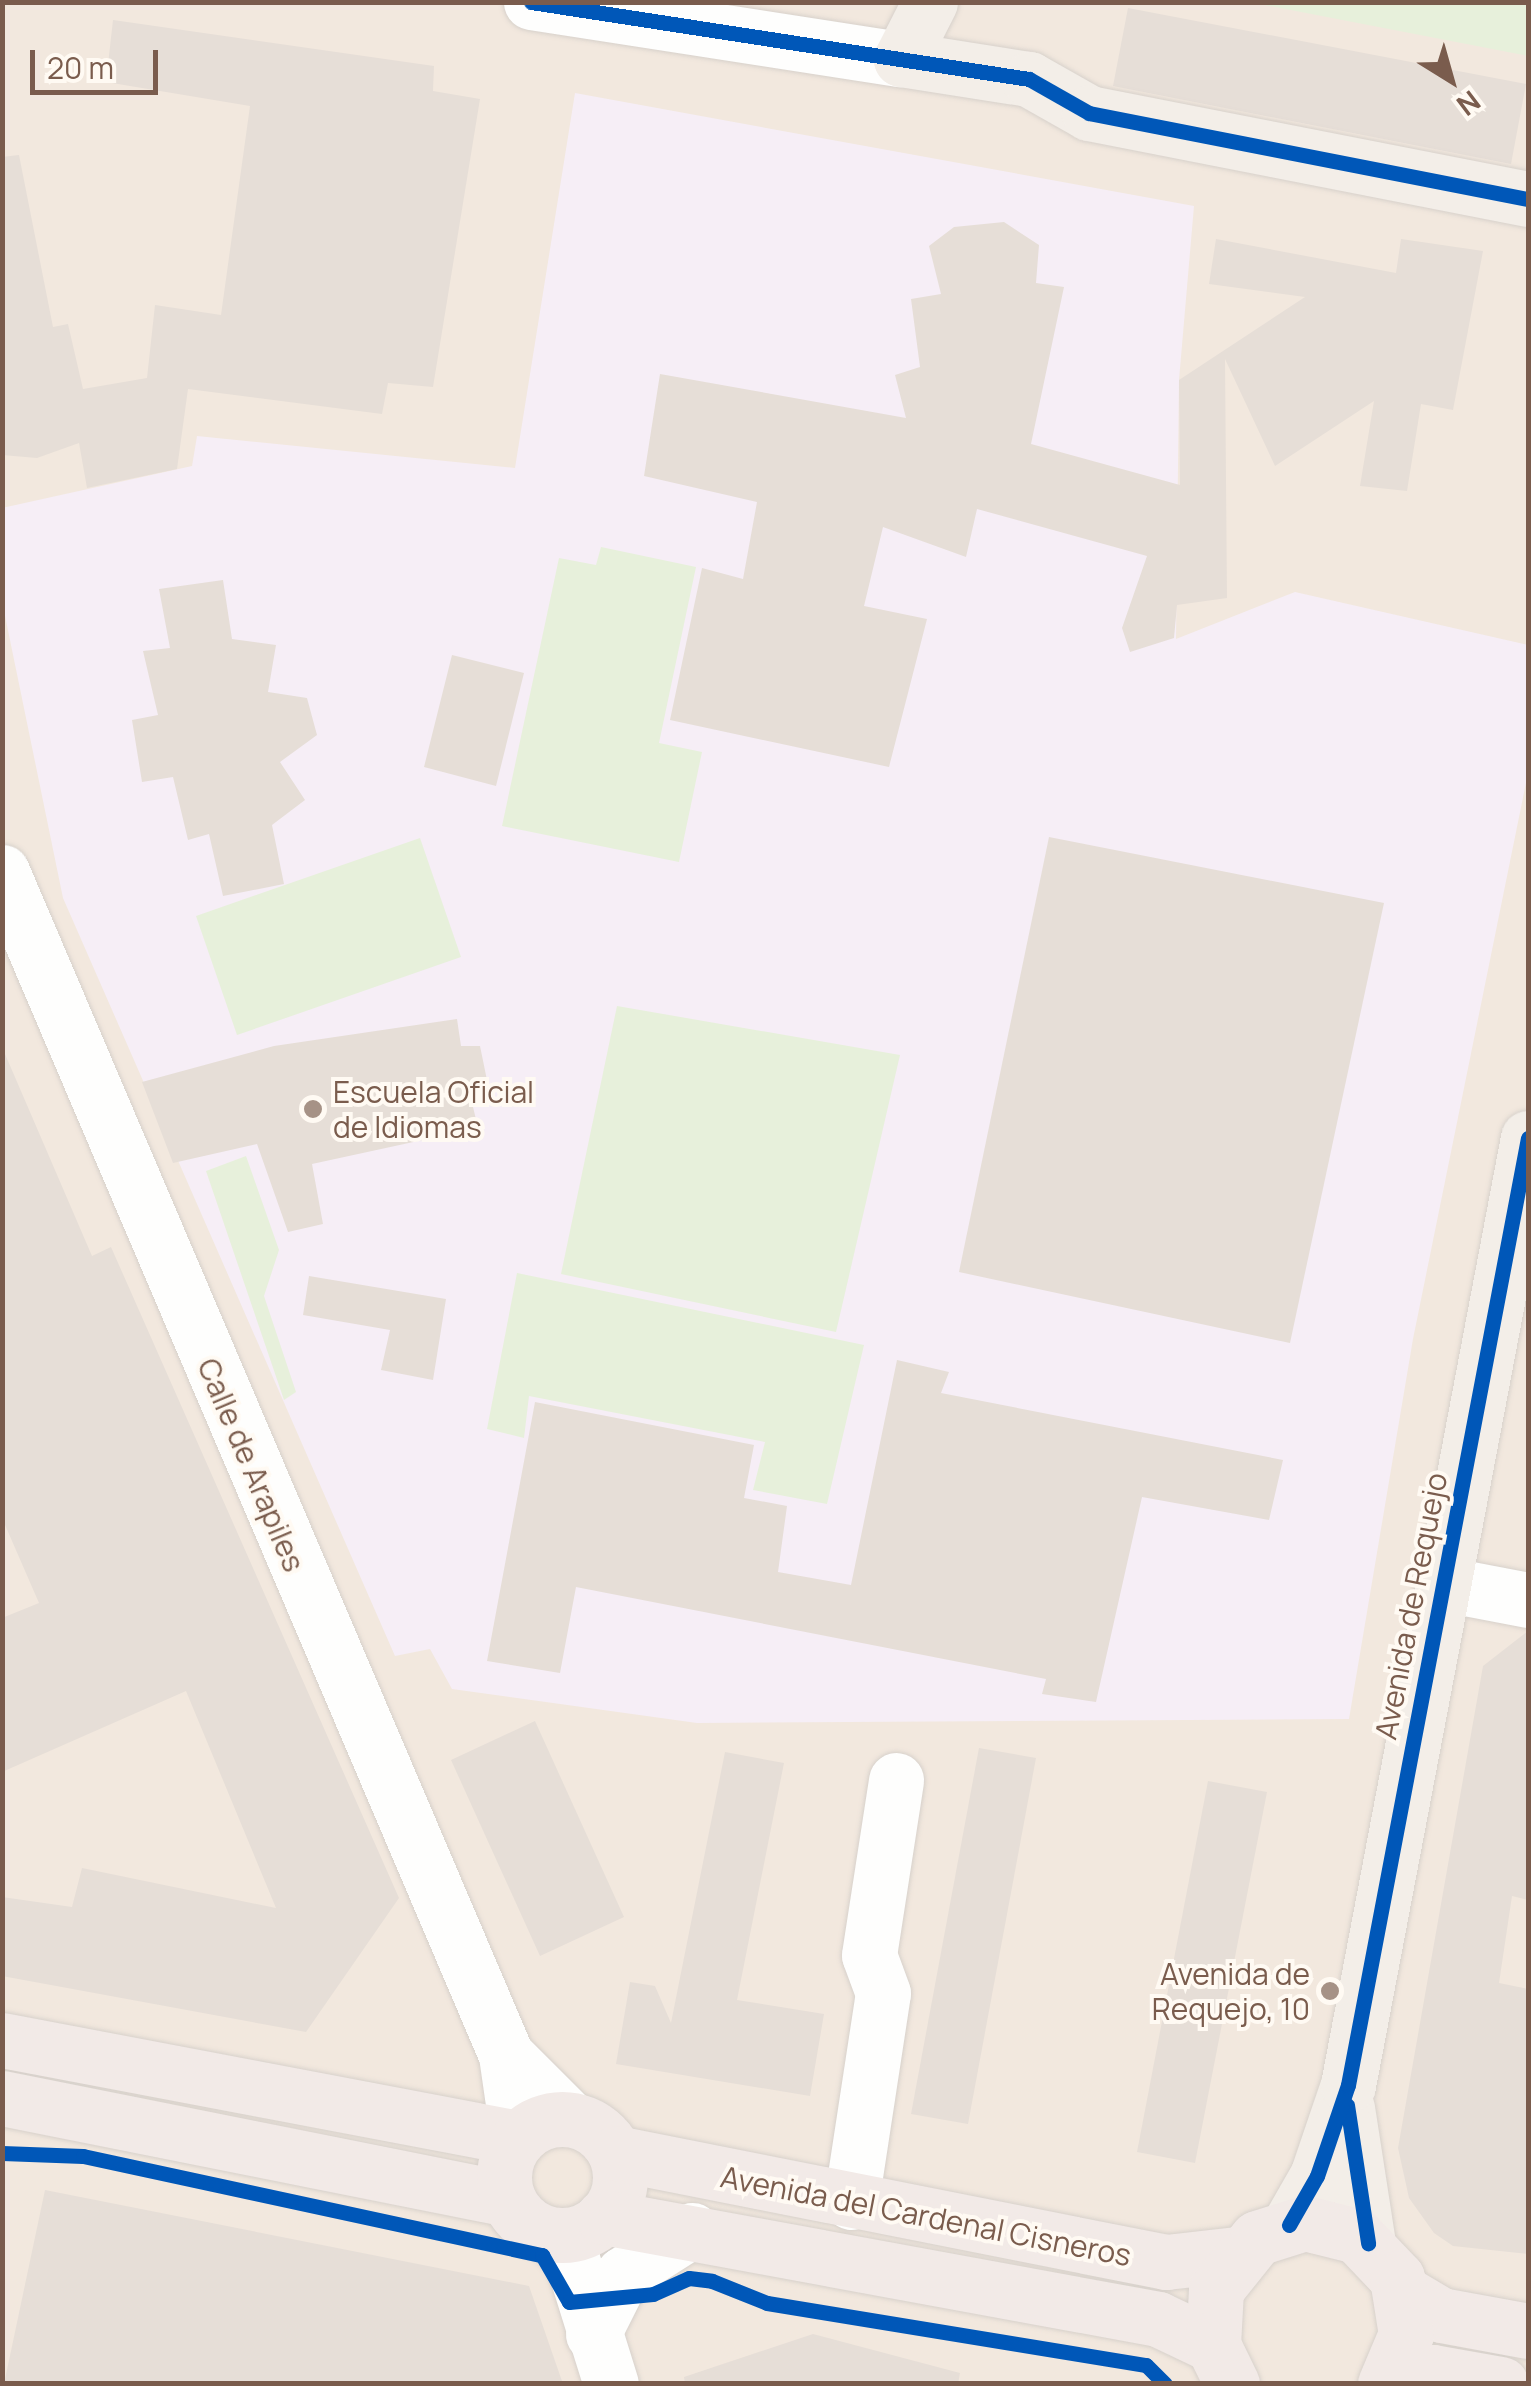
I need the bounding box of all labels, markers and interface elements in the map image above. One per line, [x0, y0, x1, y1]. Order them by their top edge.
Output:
scale bar [35, 30, 162, 92]
north arrow [1401, 30, 1501, 130]
text: 20 m [47, 47, 114, 88]
text: N [1450, 83, 1489, 125]
place label: Escuela Oficial de Idiomas [333, 1074, 534, 1144]
marker: Escuela Oficial de Idiomas [302, 1098, 324, 1120]
street label: Calle de Arapiles [190, 1353, 312, 1577]
street label: Avenida de Requejo [1367, 1470, 1455, 1742]
place label: Avenida de Requejo, 10 [1152, 1956, 1310, 2026]
marker: Avenida de Requejo, 10 [1319, 1980, 1341, 2002]
street label: Avenida del Cardenal Cisneros [718, 2159, 1134, 2273]

